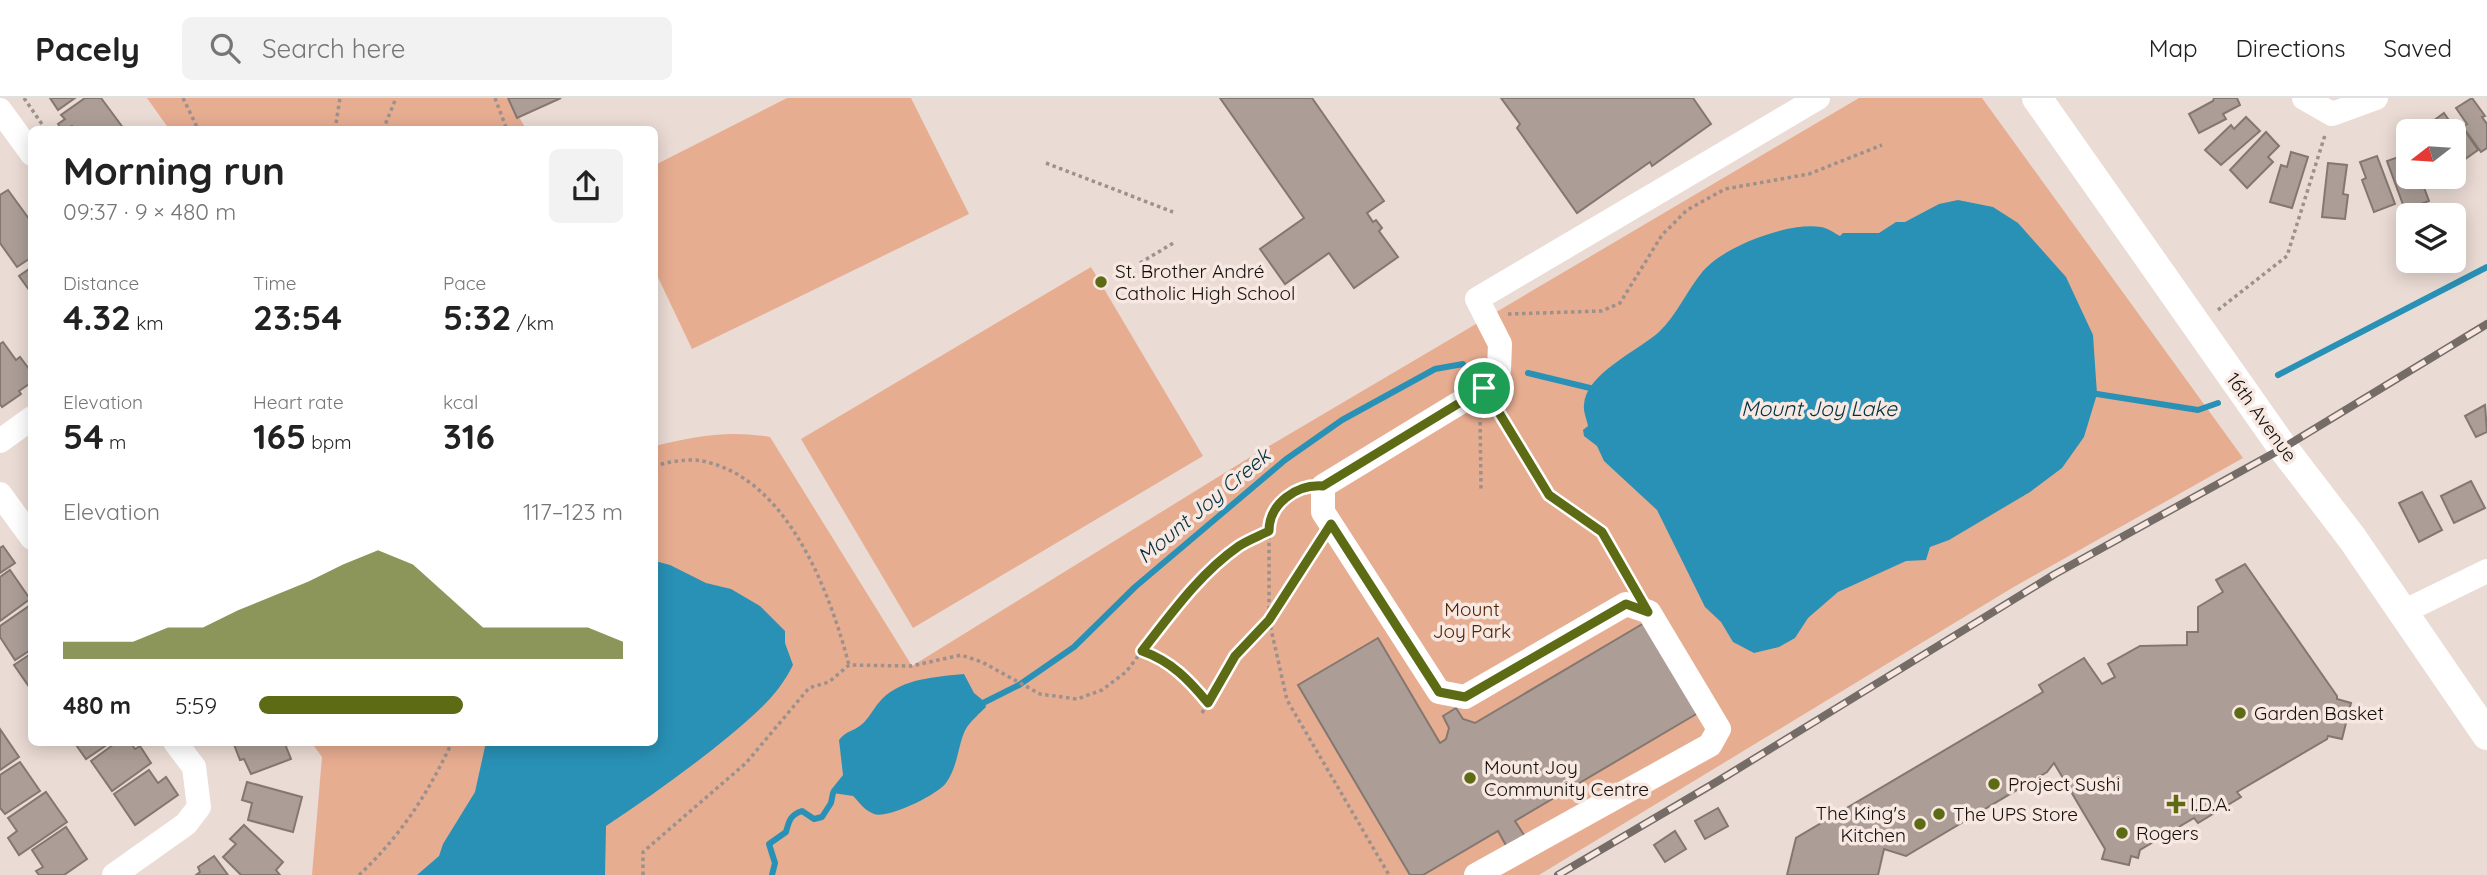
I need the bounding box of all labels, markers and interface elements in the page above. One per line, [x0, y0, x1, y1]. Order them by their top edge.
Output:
search box [182, 17, 672, 80]
text: Pacely [35, 28, 140, 69]
icon: search [206, 29, 244, 67]
text: Search here [262, 32, 405, 65]
text: Map [2149, 33, 2198, 63]
text: Directions [2236, 33, 2346, 63]
text: Saved [2384, 33, 2452, 63]
north arrow [2396, 119, 2466, 189]
map controls [2396, 119, 2466, 273]
text: Morning run [63, 147, 285, 195]
button: share [549, 149, 623, 223]
text: 09:37 · 9 × 480 m [63, 197, 236, 226]
button: layers [2396, 203, 2466, 273]
place label: St. Brother André Catholic High School [1115, 259, 1295, 305]
text: Distance [63, 271, 139, 295]
text: Time [253, 271, 297, 295]
text: Pace [443, 271, 486, 295]
marker: St. Brother André Catholic High School [1093, 274, 1109, 290]
text: 4.32 [63, 295, 131, 339]
text: 23:54 [253, 295, 342, 339]
text: 5:32 [443, 295, 511, 339]
text: km [131, 311, 164, 335]
text: /km [511, 311, 554, 335]
pin [1454, 358, 1514, 418]
street label: 16th Avenue [2222, 368, 2302, 466]
icon: arrive [1465, 369, 1503, 407]
text: Elevation [63, 390, 143, 414]
text: Heart rate [253, 390, 344, 414]
text: kcal [443, 390, 478, 414]
water label: Mount Joy Lake [1741, 395, 1898, 421]
text: 54 [63, 414, 104, 458]
text: 165 [253, 414, 306, 458]
text: 316 [443, 414, 495, 458]
text: m [104, 430, 126, 454]
text: bpm [306, 430, 352, 454]
water label: Mount Joy Creek [1132, 441, 1277, 568]
text: Elevation [63, 497, 160, 526]
text: 117–123 m [523, 497, 623, 526]
park label: Mount Joy Park [1433, 597, 1511, 643]
text: 480 m [63, 691, 131, 720]
text: 5:59 [175, 691, 217, 720]
place label: Garden Basket [2254, 701, 2384, 725]
marker: Garden Basket [2232, 705, 2248, 721]
place label: Mount Joy Community Centre [1484, 755, 1649, 801]
marker: Mount Joy Community Centre [1462, 770, 1478, 786]
place label: Project Sushi [2008, 772, 2120, 796]
marker: Project Sushi [1986, 776, 2002, 792]
place label: I.D.A. [2190, 792, 2231, 816]
marker: I.D.A. [2168, 796, 2184, 812]
place label: The King's Kitchen [1816, 801, 1906, 847]
place label: The UPS Store [1953, 802, 2078, 826]
marker: The UPS Store [1931, 806, 1947, 822]
marker: The King's Kitchen [1912, 816, 1928, 832]
place label: Rogers [2136, 821, 2199, 845]
marker: Rogers [2114, 825, 2130, 841]

